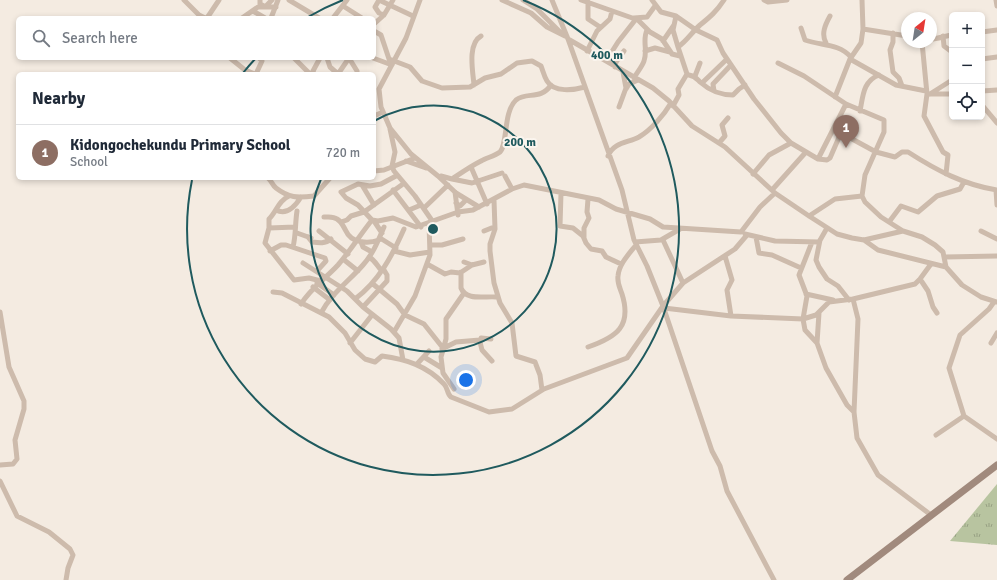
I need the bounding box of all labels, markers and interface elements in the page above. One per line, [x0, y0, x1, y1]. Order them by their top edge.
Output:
north arrow [901, 12, 937, 48]
map controls [949, 12, 985, 120]
button: + [949, 12, 985, 48]
search box [16, 16, 376, 60]
icon: search [30, 27, 52, 49]
text: Search here [62, 29, 138, 47]
text: 400 m [591, 48, 623, 63]
button: − [949, 48, 985, 84]
button: locate [949, 84, 985, 120]
text: Nearby [32, 88, 85, 109]
pin: 1 [833, 115, 859, 148]
text: 200 m [504, 135, 536, 150]
text: Kidongochekundu Primary School [70, 136, 291, 154]
text: 1 [41, 145, 49, 161]
text: 720 m [326, 145, 360, 161]
text: School [70, 154, 108, 170]
centre of rings [426, 222, 440, 236]
your location [456, 370, 476, 390]

